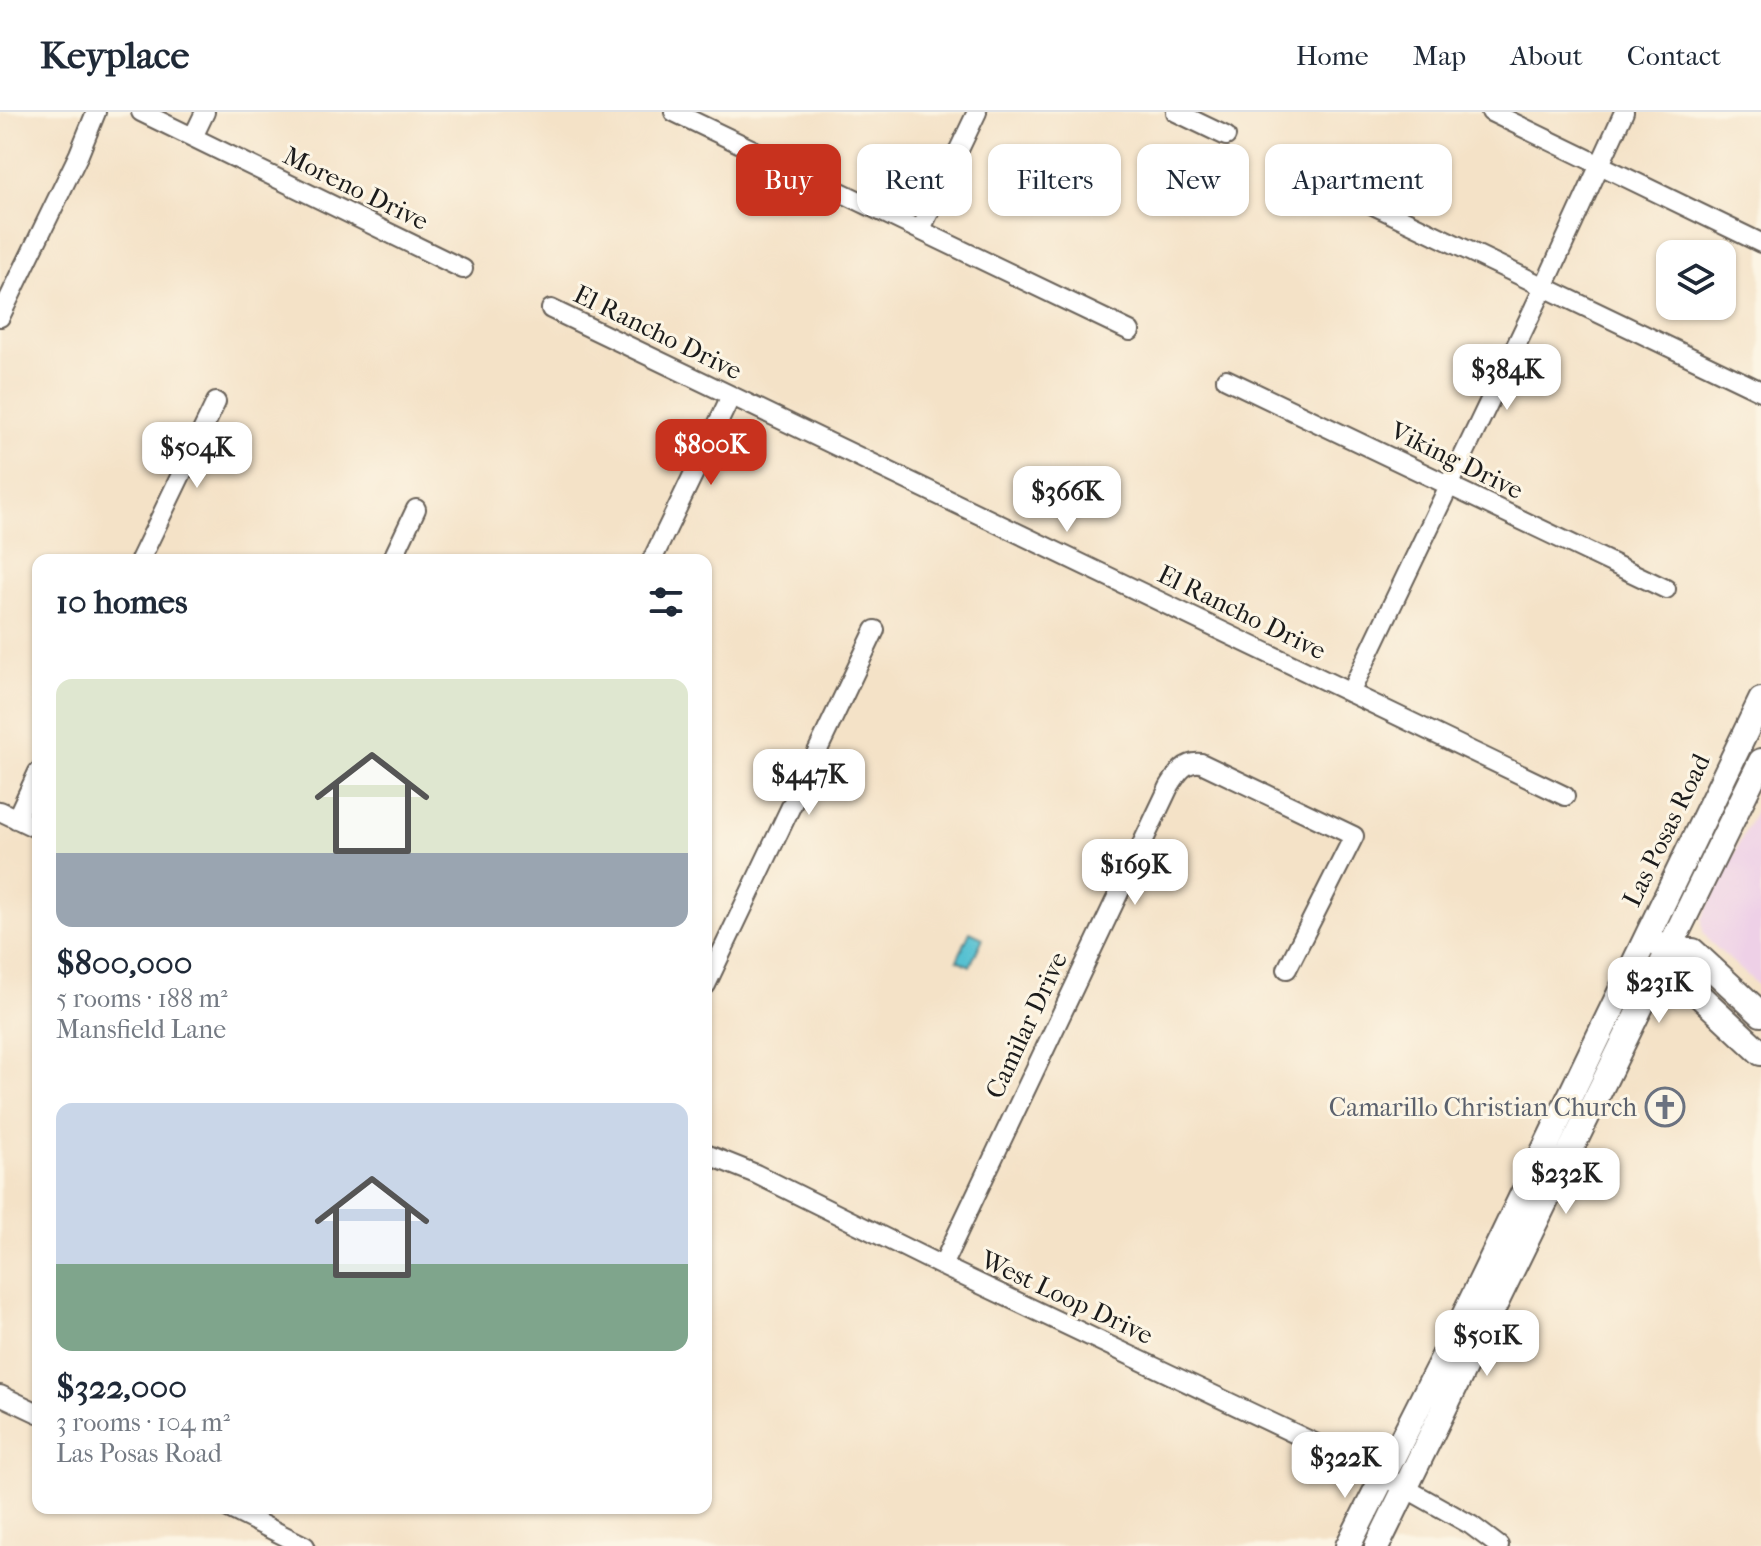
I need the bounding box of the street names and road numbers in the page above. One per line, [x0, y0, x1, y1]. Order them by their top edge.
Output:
street label: Moreno Drive [278, 140, 433, 237]
street label: El Rancho Drive [569, 278, 747, 387]
street label: Viking Drive [1385, 415, 1528, 506]
street label: El Rancho Drive [1153, 558, 1331, 667]
street label: Las Posas Road [1616, 748, 1717, 912]
street label: Camilar Drive [979, 947, 1074, 1103]
street label: West Loop Drive [975, 1244, 1158, 1351]

